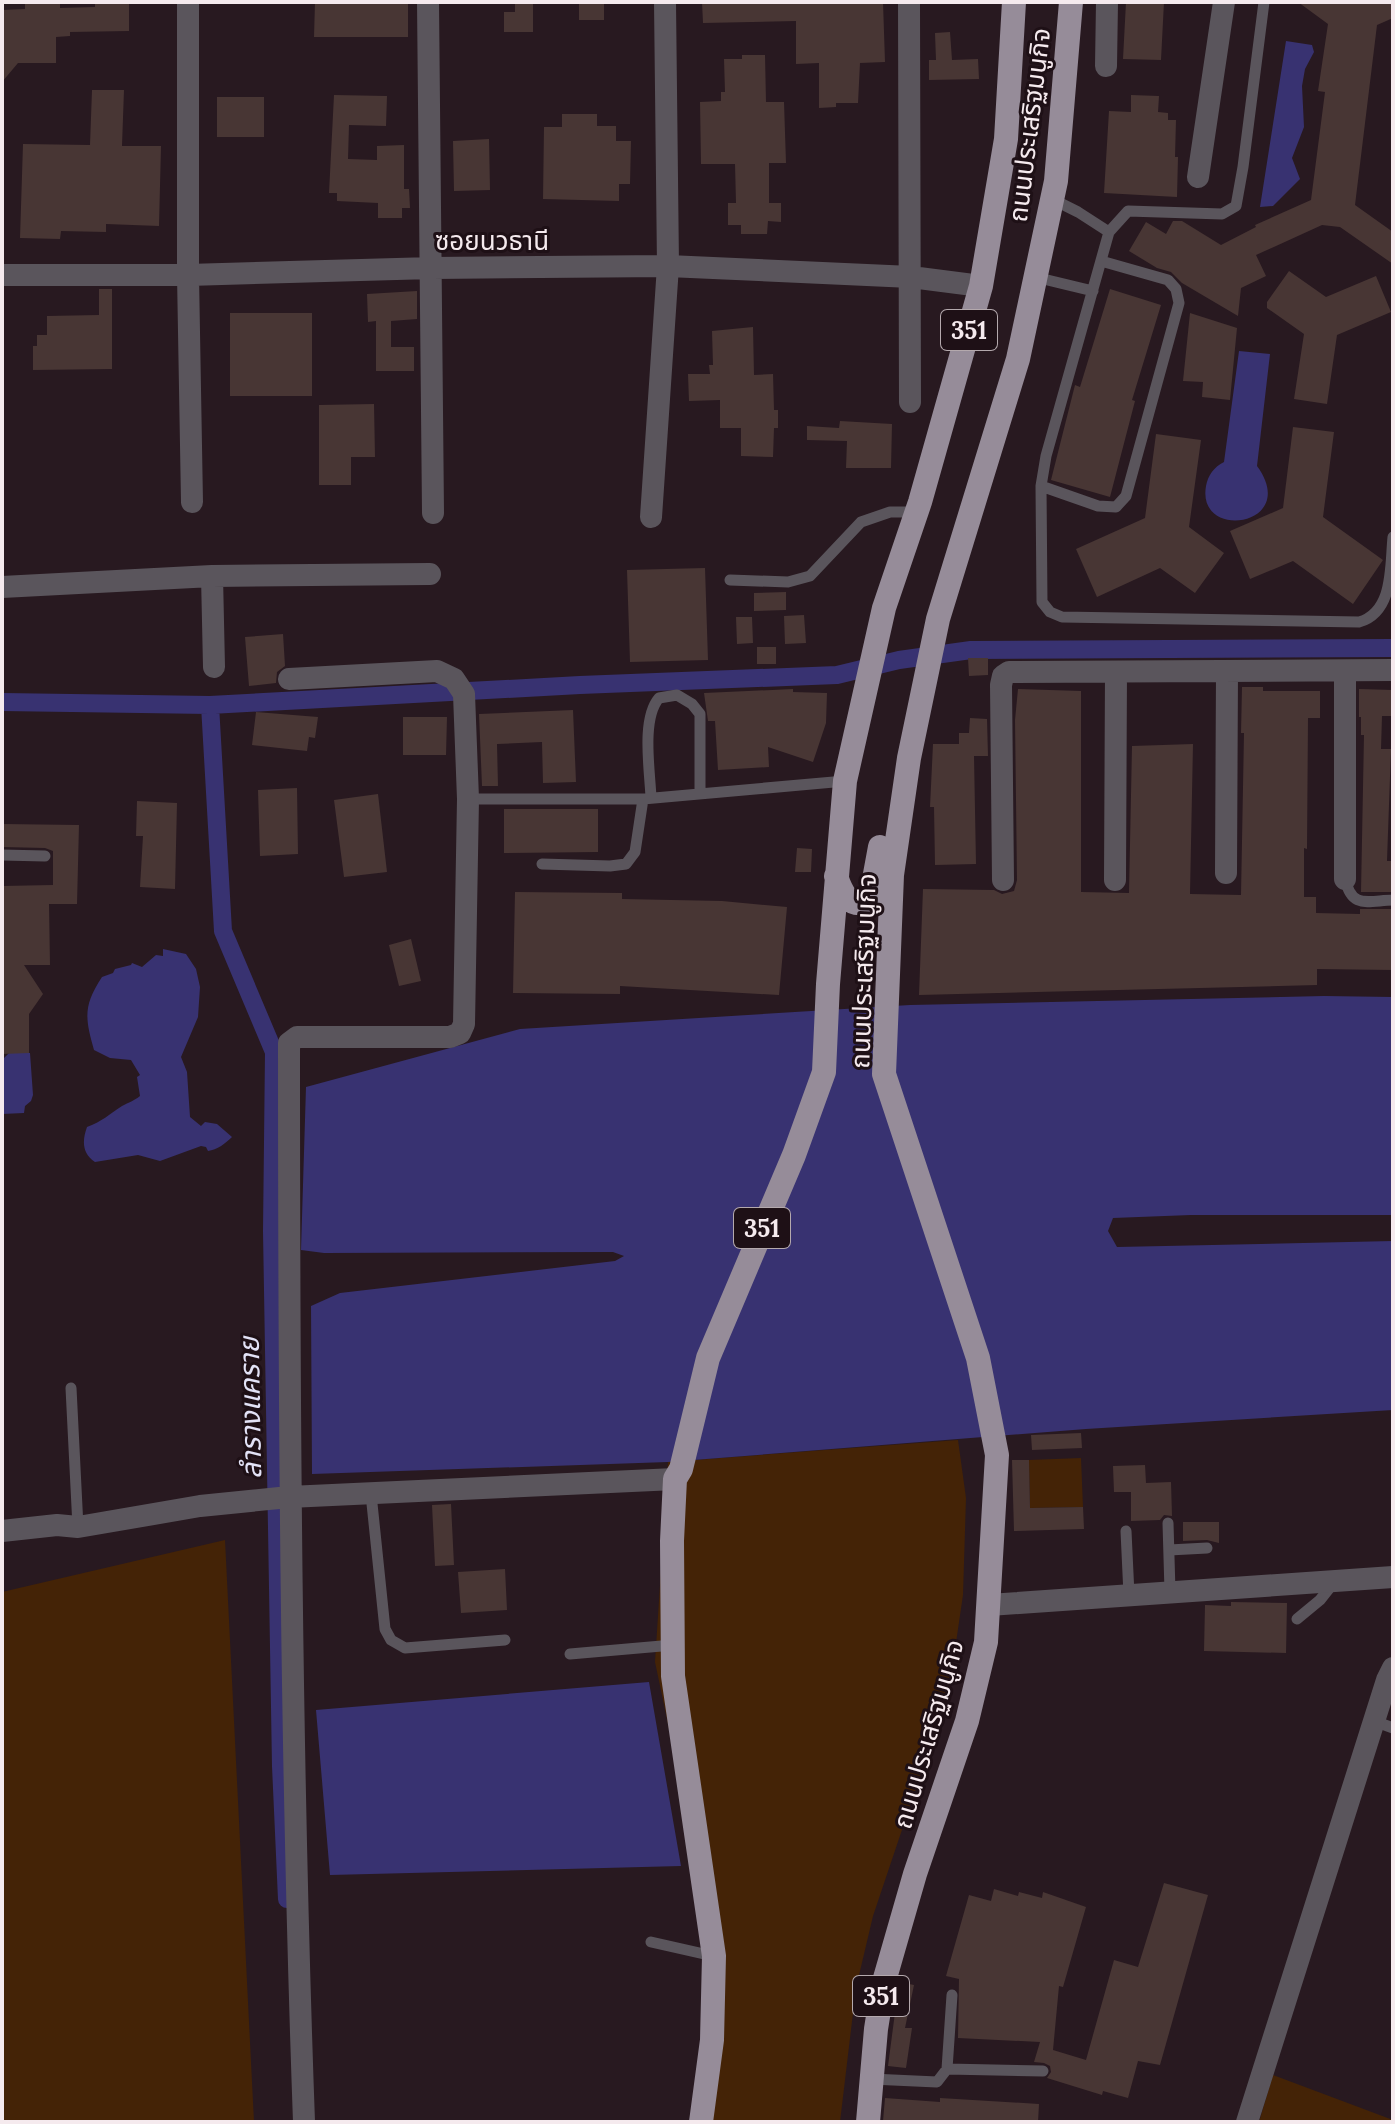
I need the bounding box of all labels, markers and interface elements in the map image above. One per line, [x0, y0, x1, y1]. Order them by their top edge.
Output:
street label: ถนนประเสริฐมนูกิจ [1001, 26, 1057, 224]
street label: ซอยนวธานี [435, 224, 549, 257]
road number: 351 [941, 310, 997, 350]
street label: ถนนประเสริฐมนูกิจ [843, 873, 883, 1069]
road number: 351 [734, 1208, 790, 1248]
water label: ลำรางแคราย [231, 1334, 269, 1479]
street label: ถนนประเสริฐมนูกิจ [885, 1636, 971, 1832]
road number: 351 [853, 1976, 909, 2016]

